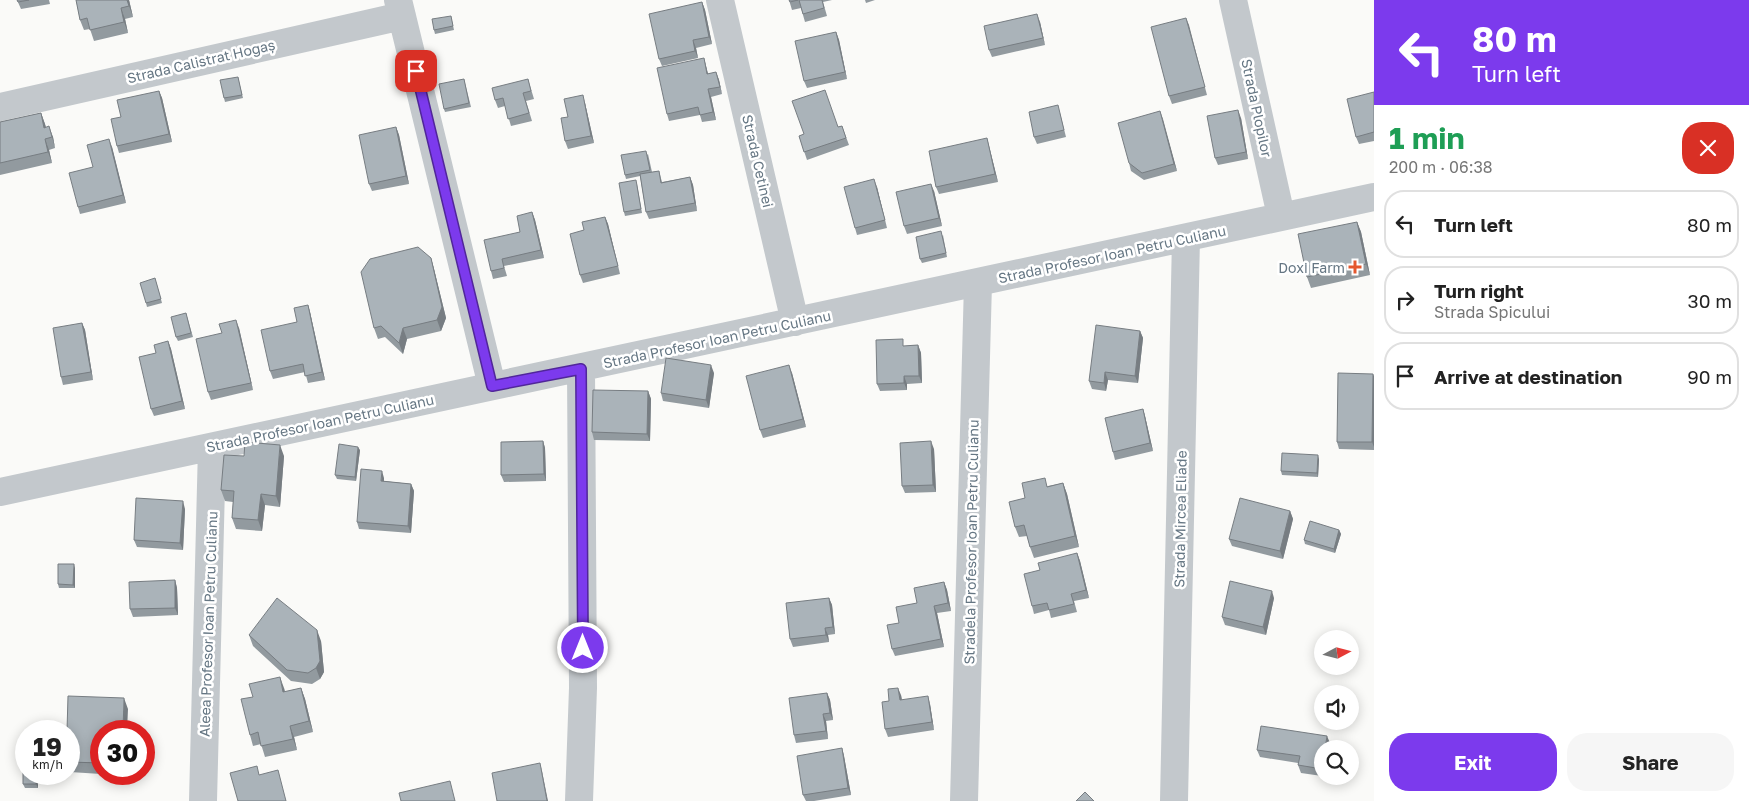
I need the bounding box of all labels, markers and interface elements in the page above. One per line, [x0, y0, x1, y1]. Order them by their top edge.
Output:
text: 80 m [1472, 18, 1557, 60]
icon: left [1389, 20, 1454, 85]
street label: Strada Calistrat Hogaș [125, 36, 277, 86]
pin [395, 50, 437, 92]
icon: arrive [402, 57, 430, 85]
street label: Strada Plopilor [1238, 57, 1276, 159]
text: Turn left [1472, 60, 1561, 87]
street label: Strada Cetinei [739, 113, 777, 209]
text: 1 min [1389, 120, 1465, 156]
button: close [1682, 122, 1734, 174]
text: 200 m · 06:38 [1389, 157, 1493, 177]
icon: left [1391, 210, 1419, 238]
text: Turn left [1434, 213, 1513, 236]
text: 80 m [1687, 213, 1732, 236]
street label: Strada Profesor Ioan Petru Culianu [997, 222, 1227, 286]
place label: Doxi Farm [1278, 259, 1345, 276]
marker: Doxi Farm [1349, 261, 1361, 273]
text: Turn right [1434, 279, 1524, 302]
icon: right [1391, 286, 1419, 314]
text: 30 m [1688, 289, 1732, 312]
text: Strada Spicului [1434, 302, 1550, 322]
street label: Strada Profesor Ioan Petru Culianu [602, 307, 832, 371]
icon: arrive [1391, 362, 1419, 390]
text: Arrive at destination [1434, 365, 1622, 388]
text: 90 m [1687, 365, 1732, 388]
street label: Strada Profesor Ioan Petru Culianu [205, 391, 435, 455]
street label: Stradela Profesor Ioan Petru Culianu [960, 419, 982, 665]
street label: Strada Mircea Eliade [1170, 450, 1190, 588]
street label: Aleea Profesor Ioan Petru Culianu [196, 511, 220, 737]
position arrow [556, 621, 608, 673]
north arrow [1314, 630, 1359, 675]
map controls [1314, 630, 1359, 785]
button: sound [1314, 685, 1359, 730]
speed limit sign: 30 [90, 720, 155, 785]
text: 19 [33, 731, 62, 762]
button: Exit [1389, 733, 1557, 791]
button: Share [1567, 733, 1734, 791]
button: search [1314, 740, 1359, 785]
text: km/h [32, 757, 63, 772]

